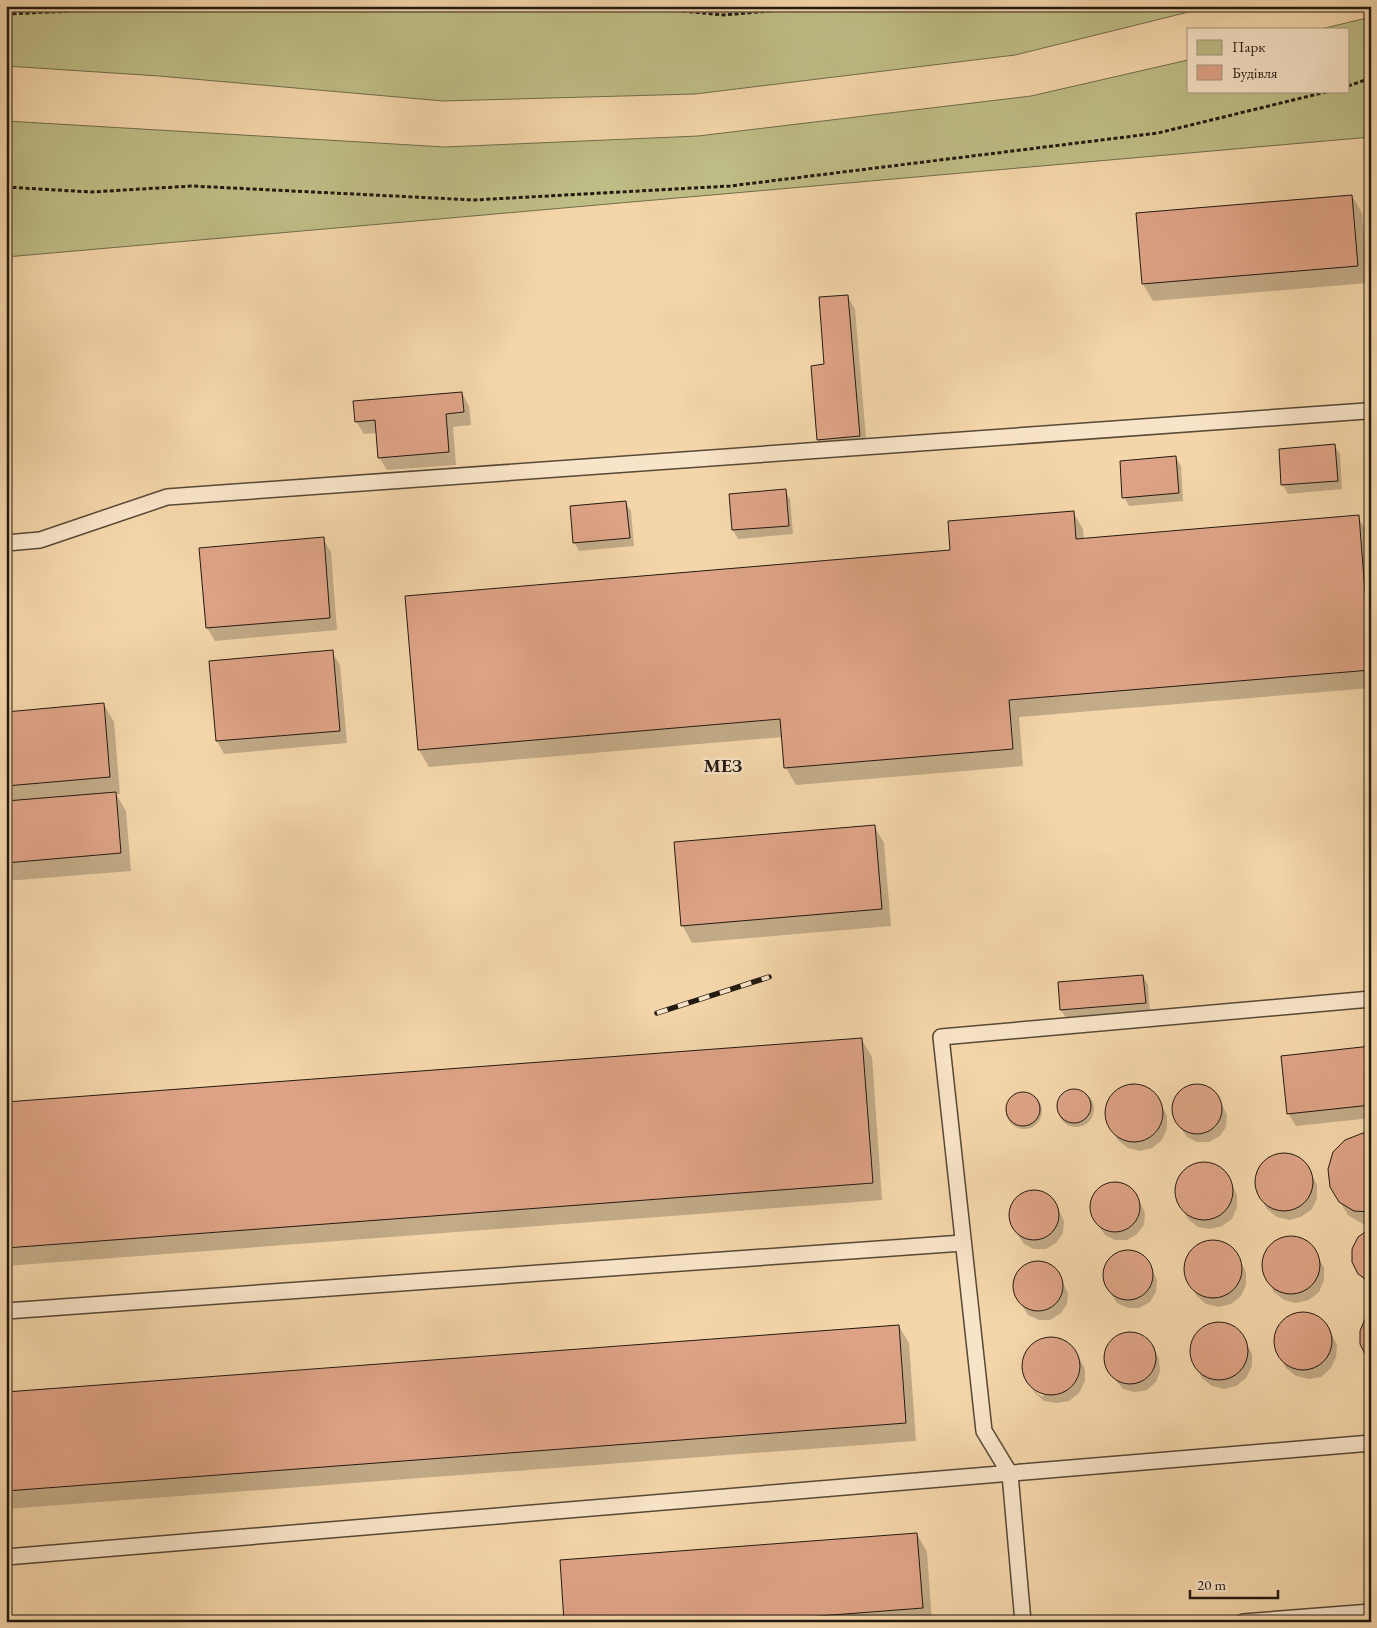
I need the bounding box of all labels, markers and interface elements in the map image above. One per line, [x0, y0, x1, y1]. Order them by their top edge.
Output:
legend [1187, 28, 1350, 92]
text: Парк [1232, 37, 1265, 56]
text: Будівля [1232, 63, 1278, 82]
district label: МЕЗ [704, 753, 743, 778]
scale bar [1190, 1568, 1277, 1600]
text: 20 m [1197, 1575, 1226, 1594]

